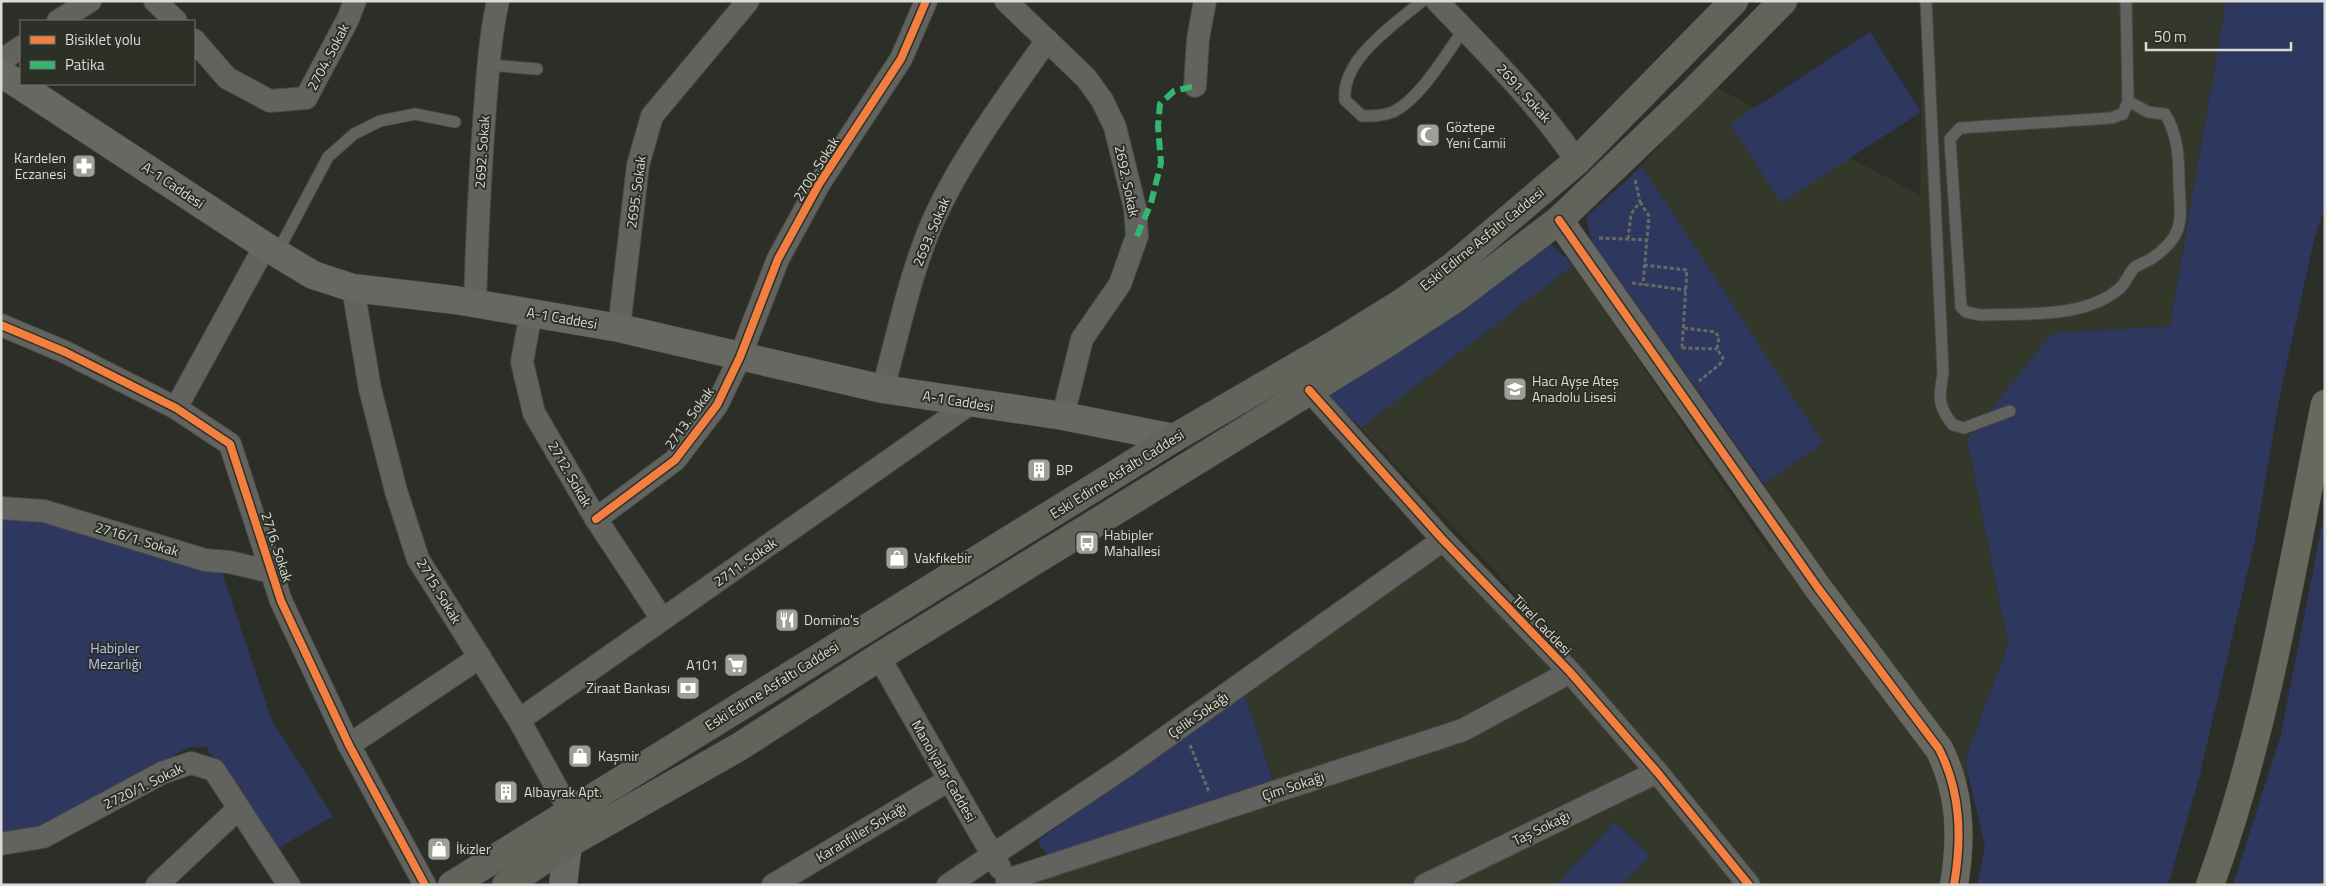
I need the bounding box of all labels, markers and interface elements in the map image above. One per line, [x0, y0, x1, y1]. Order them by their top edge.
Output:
street label: 2704. Sokak [301, 19, 354, 94]
legend [20, 20, 195, 85]
scale bar [2146, 20, 2291, 52]
text: 50 m [2154, 25, 2187, 48]
text: Bisiklet yolu [65, 28, 141, 51]
text: Patika [65, 53, 105, 76]
street label: 2691. Sokak [1492, 59, 1557, 127]
street label: 2692. Sokak [468, 115, 495, 189]
place label: Göztepe Yeni Camii [1446, 116, 1506, 153]
mosque icon: Göztepe Yeni Camii [1415, 122, 1441, 148]
street label: 2700. Sokak [787, 132, 844, 205]
street label: 2692. Sokak [1110, 143, 1145, 219]
place label: Kardelen Eczanesi [14, 147, 66, 184]
pharmacy icon: Kardelen Eczanesi [71, 153, 97, 179]
street label: 2695. Sokak [620, 154, 651, 229]
street label: A-1 Caddesi [138, 156, 209, 213]
street label: Eski Edirne Asfaltı Caddesi [1415, 182, 1548, 295]
street label: 2693. Sokak [907, 194, 955, 269]
street label: A-1 Caddesi [525, 301, 599, 334]
place label: Hacı Ayşe Ateş Anadolu Lisesi [1532, 370, 1619, 407]
school or university icon: Hacı Ayşe Ateş Anadolu Lisesi [1502, 376, 1528, 402]
street label: 2713. Sokak [659, 382, 719, 453]
street label: A-1 Caddesi [921, 385, 995, 416]
street label: Eski Edirne Asfaltı Caddesi [1046, 424, 1188, 523]
street label: 2712. Sokak [543, 437, 598, 511]
building icon: BP [1026, 457, 1052, 483]
place label: BP [1056, 459, 1073, 480]
street label: 2716. Sokak [256, 509, 299, 585]
street label: 2716/1. Sokak [93, 516, 182, 561]
place label: Habipler Mahallesi [1104, 524, 1160, 561]
bus stop icon: Habipler Mahallesi [1074, 530, 1100, 556]
street label: 2711. Sokak [709, 532, 781, 591]
shop icon: Vakfıkebir [884, 545, 910, 571]
place label: Vakfıkebir [914, 547, 972, 568]
street label: 2715. Sokak [412, 554, 467, 628]
street label: Türel Caddesi [1508, 589, 1577, 660]
restaurant icon: Domino's [774, 607, 800, 633]
place label: Domino's [804, 609, 859, 630]
street label: Eski Edirne Asfaltı Caddesi [701, 636, 843, 735]
park label: Habipler Mezarlığı [88, 637, 142, 674]
supermarket icon: A101 [723, 652, 749, 678]
place label: A101 [686, 654, 718, 675]
bank icon: Ziraat Bankası [675, 675, 701, 701]
place label: Ziraat Bankası [586, 677, 670, 698]
street label: Çelik Sokağı [1163, 686, 1232, 743]
street label: Manolyalar Caddesi [907, 716, 982, 826]
shop icon: Kaşmir [567, 743, 593, 769]
place label: Kaşmir [598, 745, 639, 766]
street label: 2720/1. Sokak [99, 757, 186, 814]
street label: Çim Sokağı [1259, 766, 1327, 805]
building icon: Albayrak Apt. [493, 779, 519, 805]
place label: Albayrak Apt. [524, 781, 602, 802]
street label: Karanfiller Sokağı [811, 796, 910, 867]
street label: Taş Sokağı [1508, 805, 1573, 851]
shop icon: İkizler [426, 836, 452, 862]
place label: İkizler [456, 838, 491, 859]

